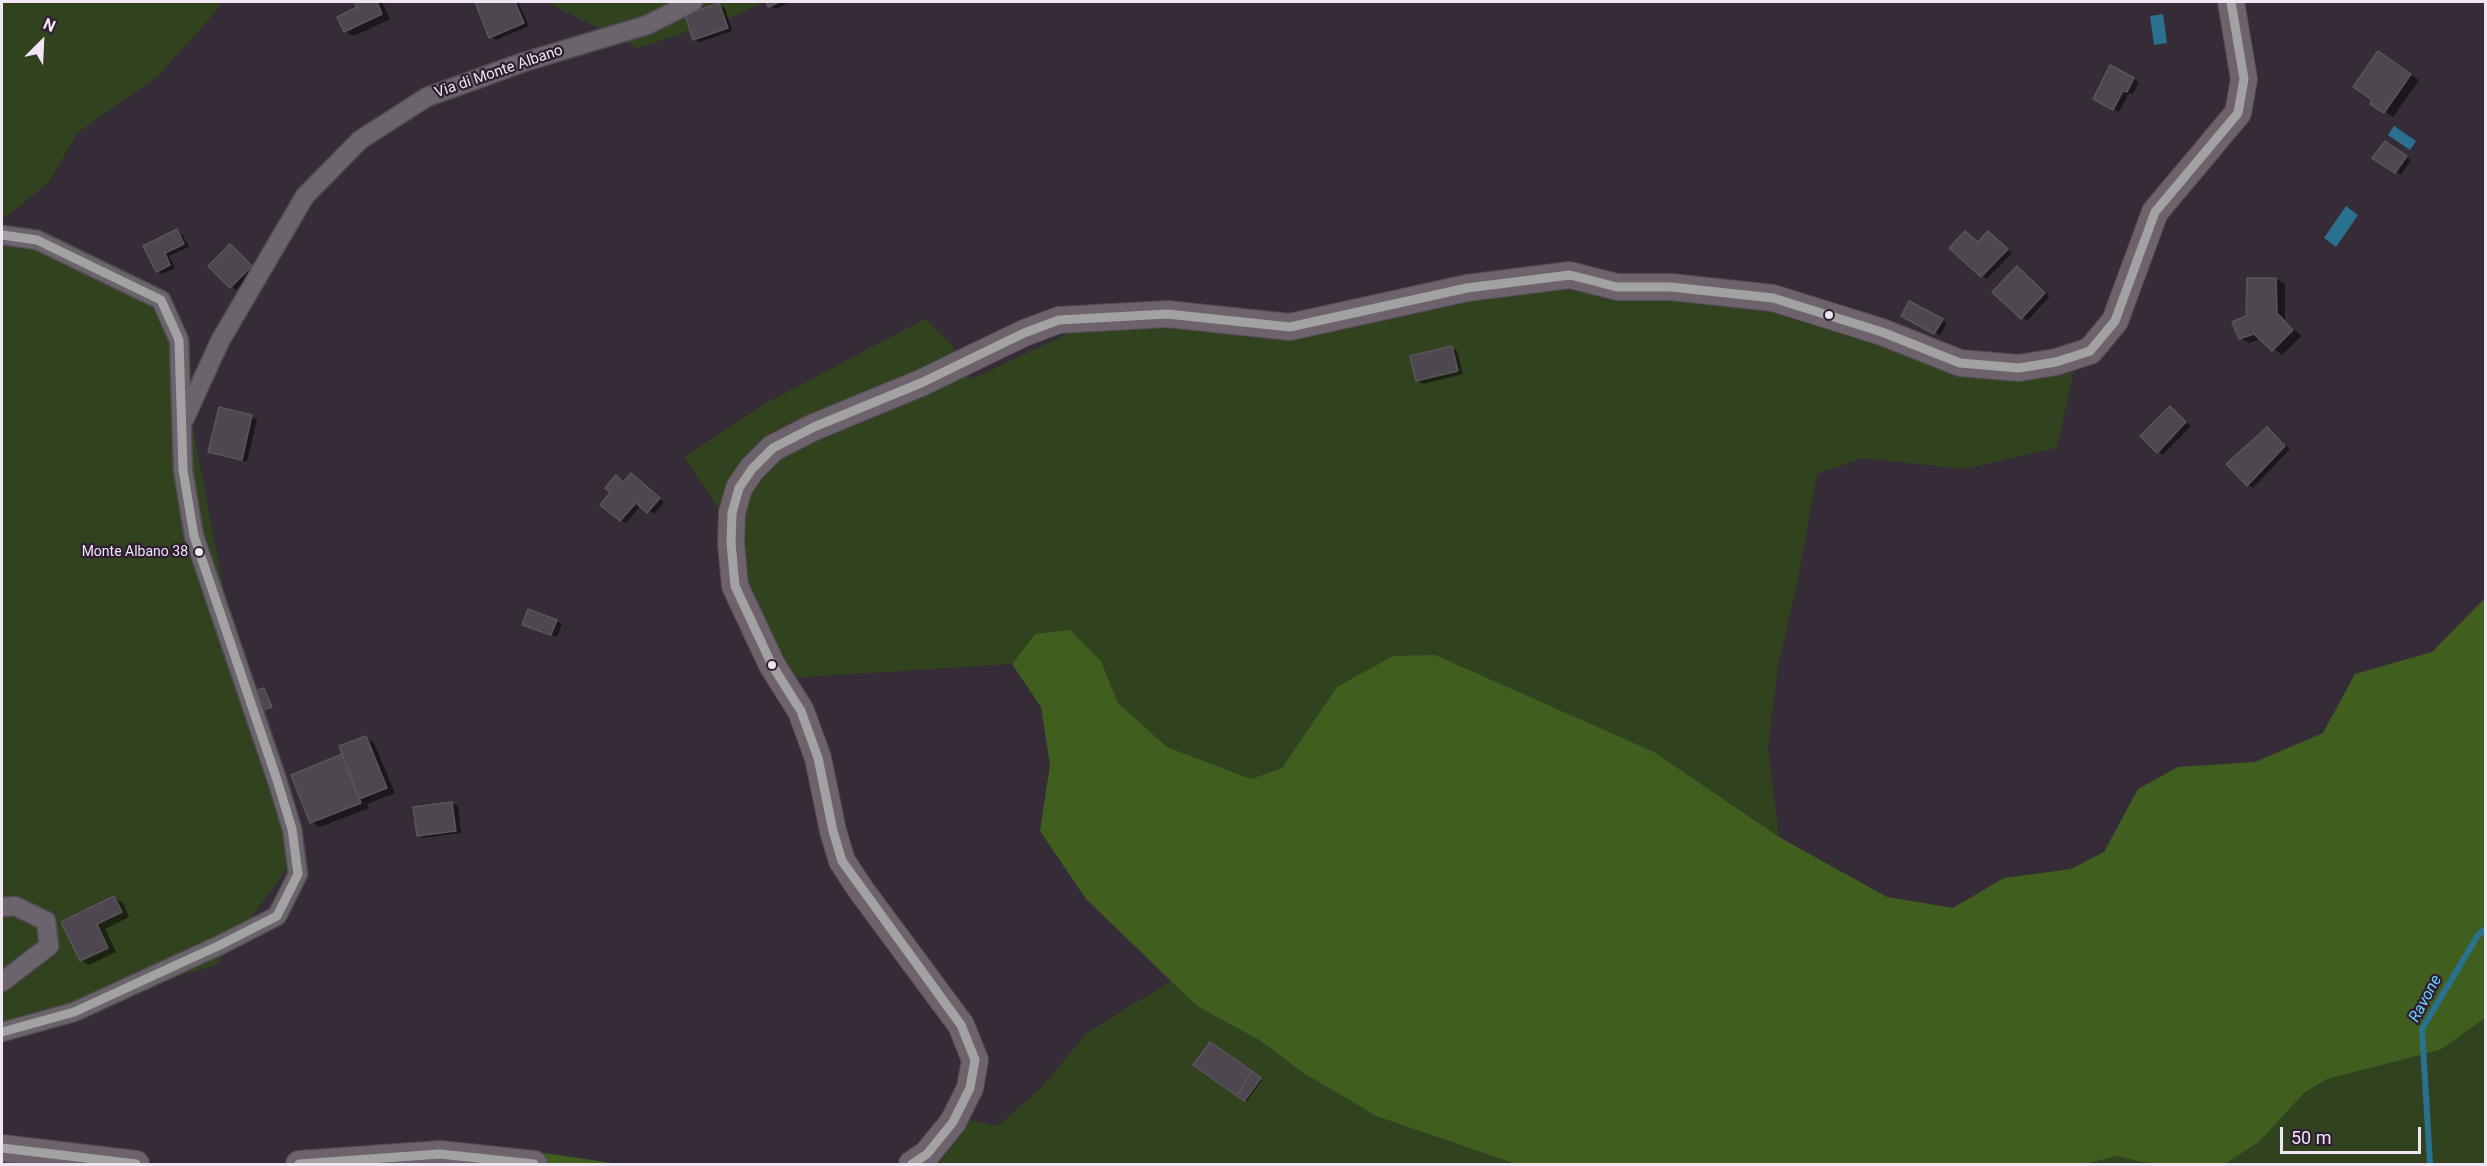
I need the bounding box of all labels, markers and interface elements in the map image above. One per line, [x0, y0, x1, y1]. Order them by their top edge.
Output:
north arrow [12, 12, 72, 72]
text: N [40, 14, 59, 36]
street label: Via di Monte Albano [433, 42, 565, 102]
unlabelled marker [1823, 309, 1835, 321]
place label: Monte Albano 38 [82, 544, 188, 560]
marker: Monte Albano 38 [193, 546, 205, 558]
unlabelled marker [766, 659, 778, 671]
water label: Ravone [2406, 972, 2446, 1026]
scale bar [2283, 1115, 2424, 1153]
text: 50 m [2291, 1127, 2331, 1148]

